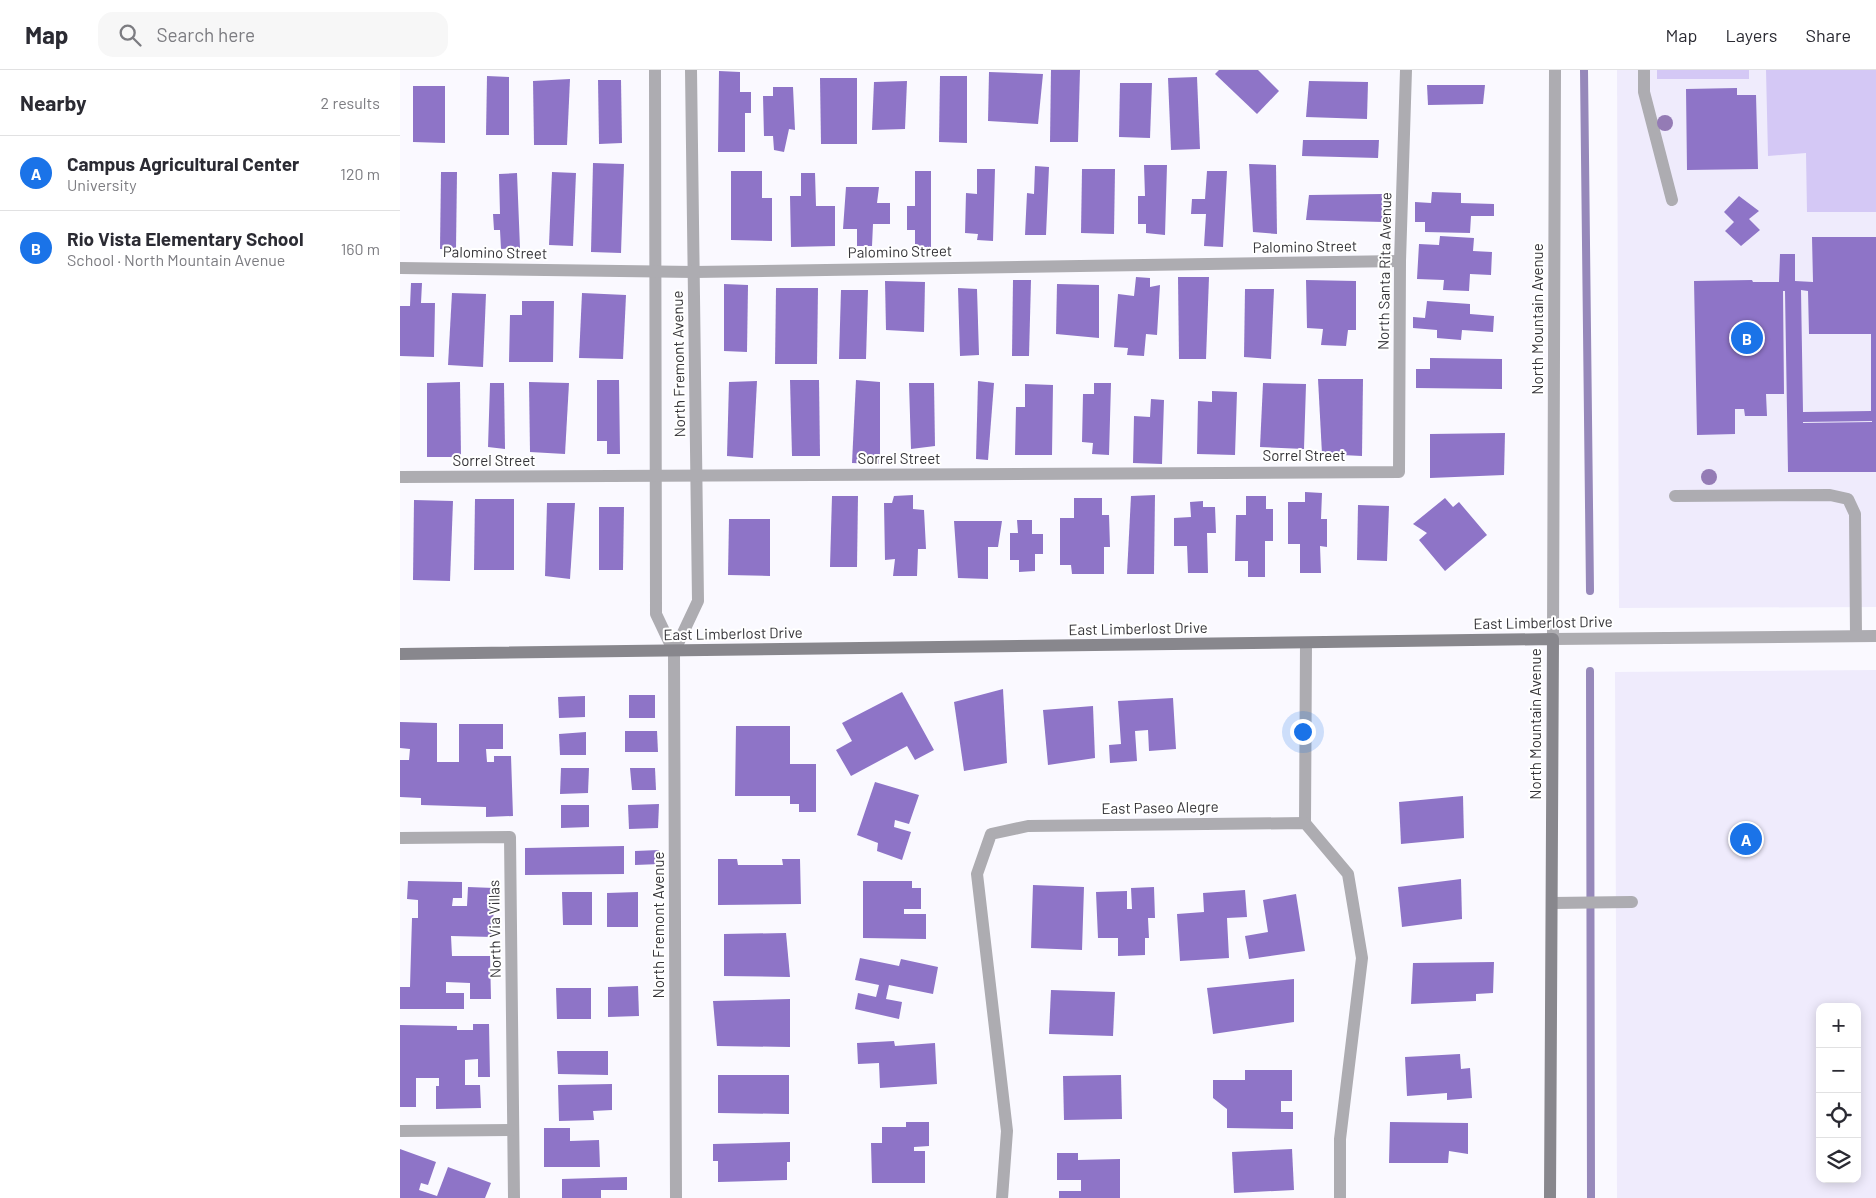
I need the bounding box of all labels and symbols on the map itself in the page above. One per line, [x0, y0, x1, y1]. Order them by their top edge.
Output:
street label: North Santa Rita Avenue [1374, 192, 1394, 350]
street label: Palomino Street [1253, 236, 1357, 256]
street label: Palomino Street [848, 241, 952, 261]
street label: Palomino Street [443, 242, 547, 262]
street label: North Mountain Avenue [1528, 243, 1546, 395]
street label: North Fremont Avenue [668, 290, 688, 438]
pin: B [1731, 319, 1763, 357]
street label: Sorrel Street [1262, 446, 1346, 464]
street label: Sorrel Street [857, 449, 941, 467]
street label: Sorrel Street [452, 451, 536, 469]
street label: East Limberlost Drive [1473, 612, 1613, 632]
street label: East Limberlost Drive [1068, 618, 1208, 638]
street label: East Limberlost Drive [663, 623, 803, 643]
street label: North Mountain Avenue [1526, 648, 1544, 800]
your location [1290, 719, 1316, 745]
street label: East Paseo Alegre [1101, 797, 1219, 817]
pin: A [1730, 820, 1762, 858]
street label: North Fremont Avenue [649, 852, 667, 998]
street label: North Via Villas [484, 880, 504, 978]

